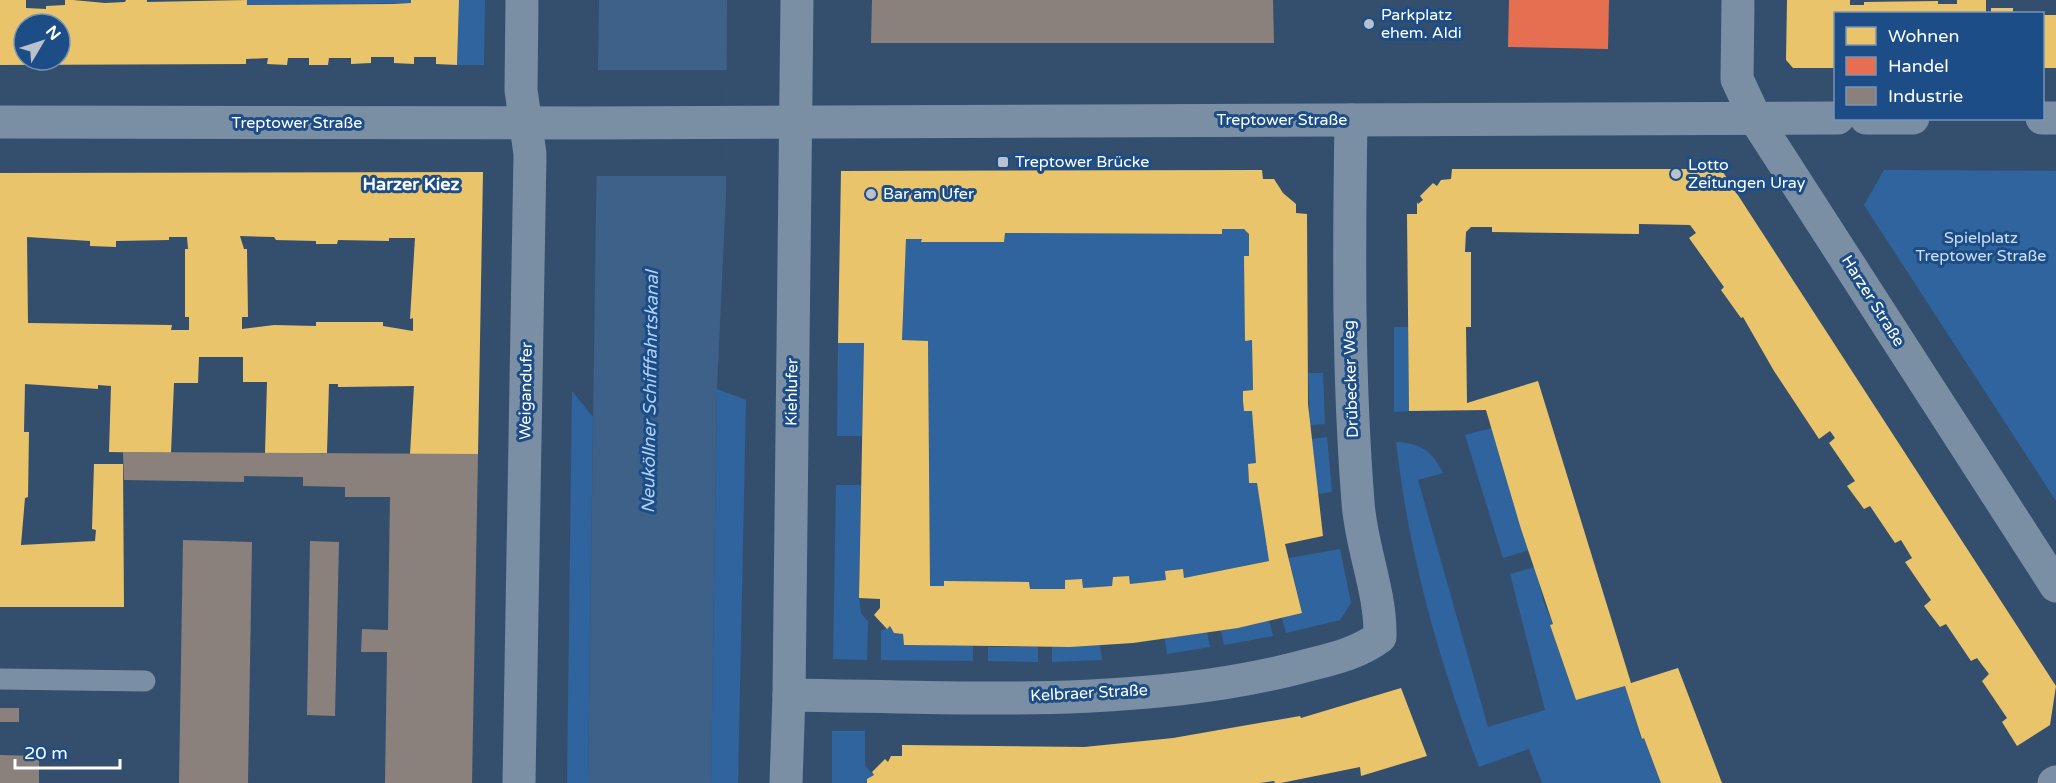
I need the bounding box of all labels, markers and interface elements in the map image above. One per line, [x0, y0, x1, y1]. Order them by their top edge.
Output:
place label: Parkplatz ehem. Aldi [1381, 5, 1462, 43]
north arrow [12, 12, 72, 72]
legend [1834, 12, 2044, 120]
marker: Parkplatz ehem. Aldi [1362, 17, 1376, 31]
text: N [41, 22, 65, 44]
text: Wohnen [1888, 25, 1959, 47]
text: Handel [1888, 55, 1949, 77]
text: Industrie [1888, 85, 1963, 107]
street label: Treptower Straße [1217, 110, 1347, 130]
street label: Treptower Straße [232, 113, 362, 133]
place label: Treptower Brücke [1015, 152, 1149, 172]
marker: Treptower Brücke [996, 155, 1010, 169]
place label: Lotto Zeitungen Uray [1688, 155, 1806, 193]
marker: Lotto Zeitungen Uray [1669, 167, 1683, 181]
district label: Harzer Kiez [362, 173, 460, 195]
place label: Bar am Ufer [883, 184, 975, 204]
marker: Bar am Ufer [864, 187, 878, 201]
park label: Spielplatz Treptower Straße [1916, 228, 2046, 266]
street label: Harzer Straße [1837, 252, 1909, 350]
water label: Neuköllner Schifffahrtskanal [637, 268, 663, 514]
street label: Drübecker Weg [1339, 320, 1363, 438]
street label: Weigandufer [515, 341, 537, 440]
street label: Kiehlufer [781, 357, 803, 426]
street label: Kelbraer Straße [1030, 680, 1148, 706]
scale bar [15, 732, 120, 770]
text: 20 m [24, 742, 68, 764]

